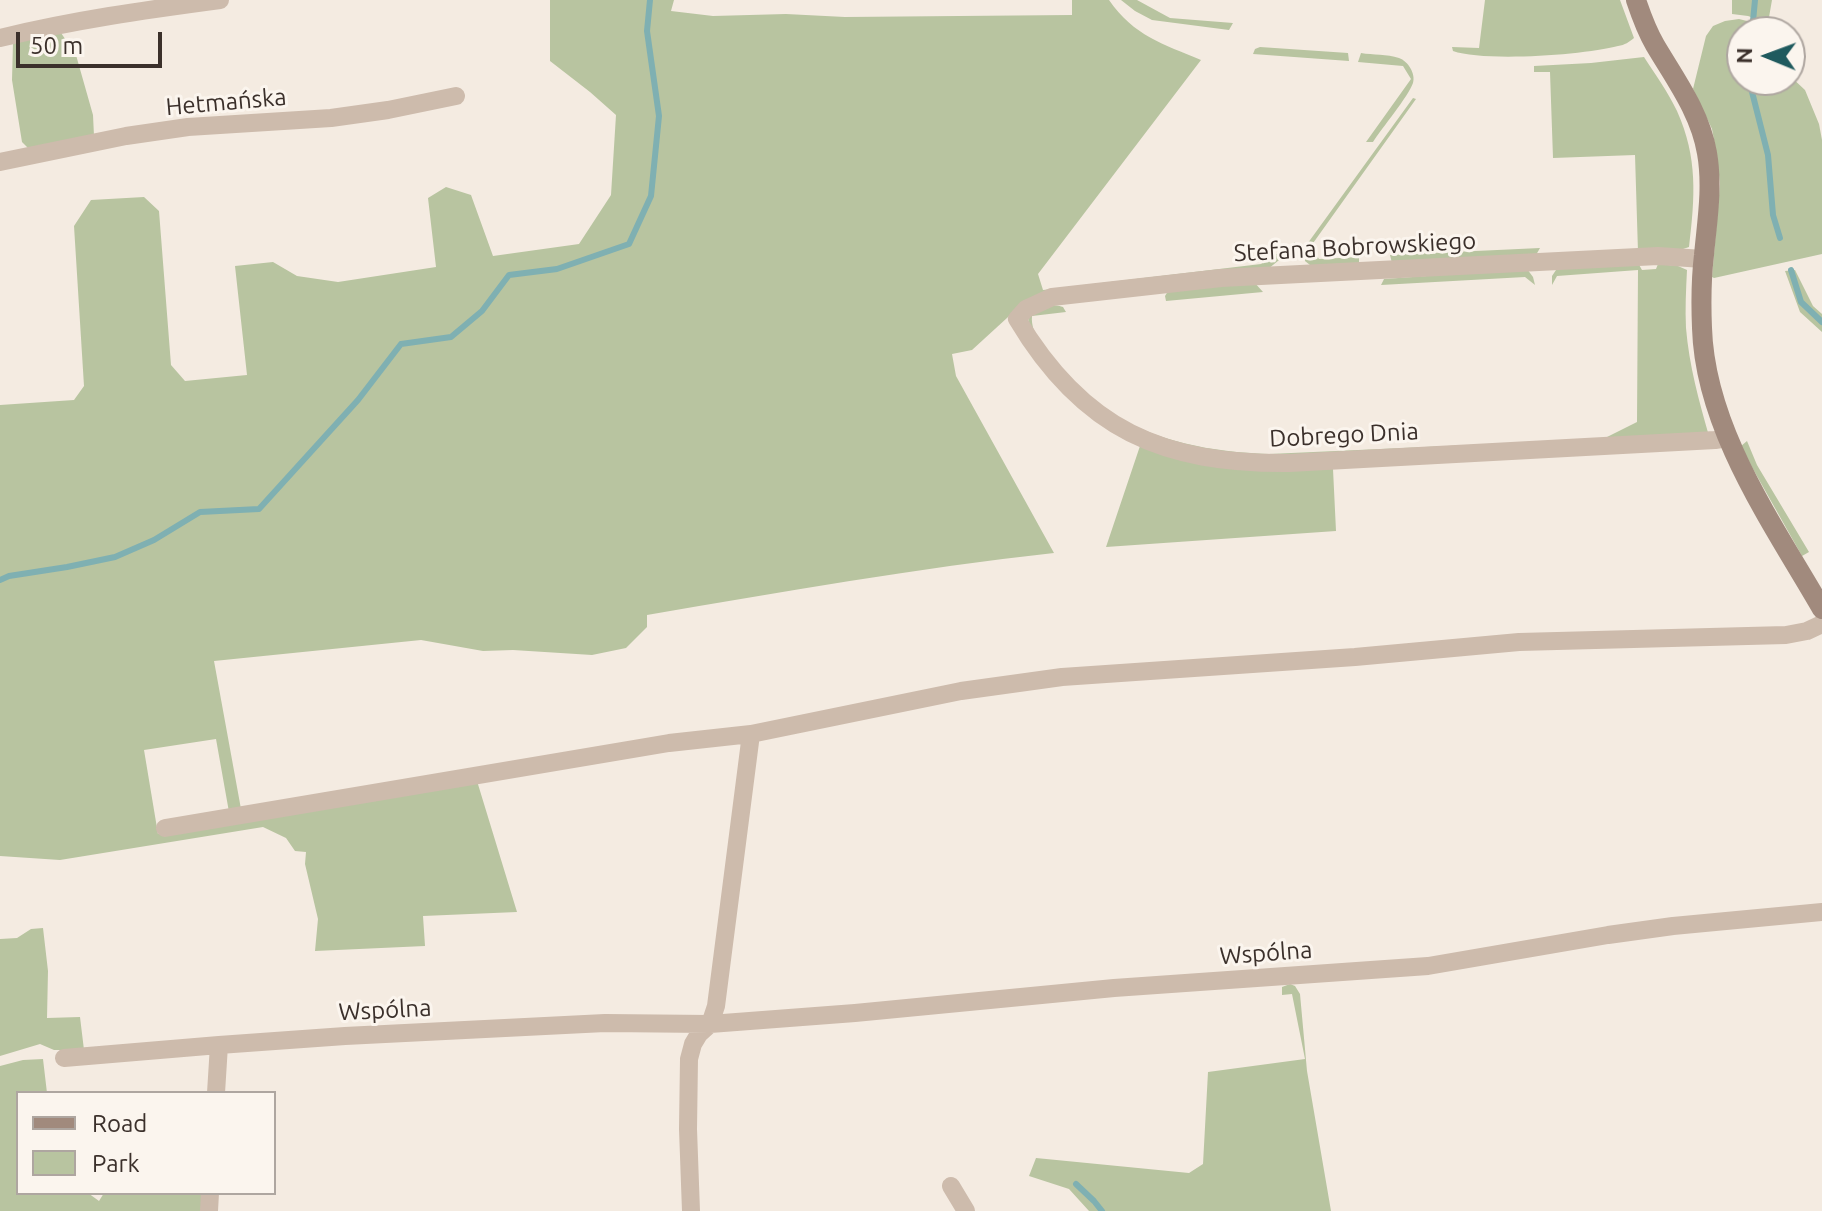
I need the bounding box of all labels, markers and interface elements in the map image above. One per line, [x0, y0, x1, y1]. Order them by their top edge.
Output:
scale bar [20, 16, 166, 66]
north arrow [1726, 16, 1806, 96]
text: 50 m [30, 32, 83, 59]
text: N [1731, 47, 1756, 64]
street label: Hetmańska [164, 82, 288, 122]
street label: Stefana Bobrowskiego [1233, 226, 1477, 268]
street label: Dobrego Dnia [1269, 417, 1419, 453]
street label: Wspólna [1219, 935, 1313, 971]
street label: Wspólna [338, 993, 432, 1027]
legend [16, 1091, 276, 1195]
text: Road [92, 1110, 147, 1137]
text: Park [92, 1150, 140, 1177]

